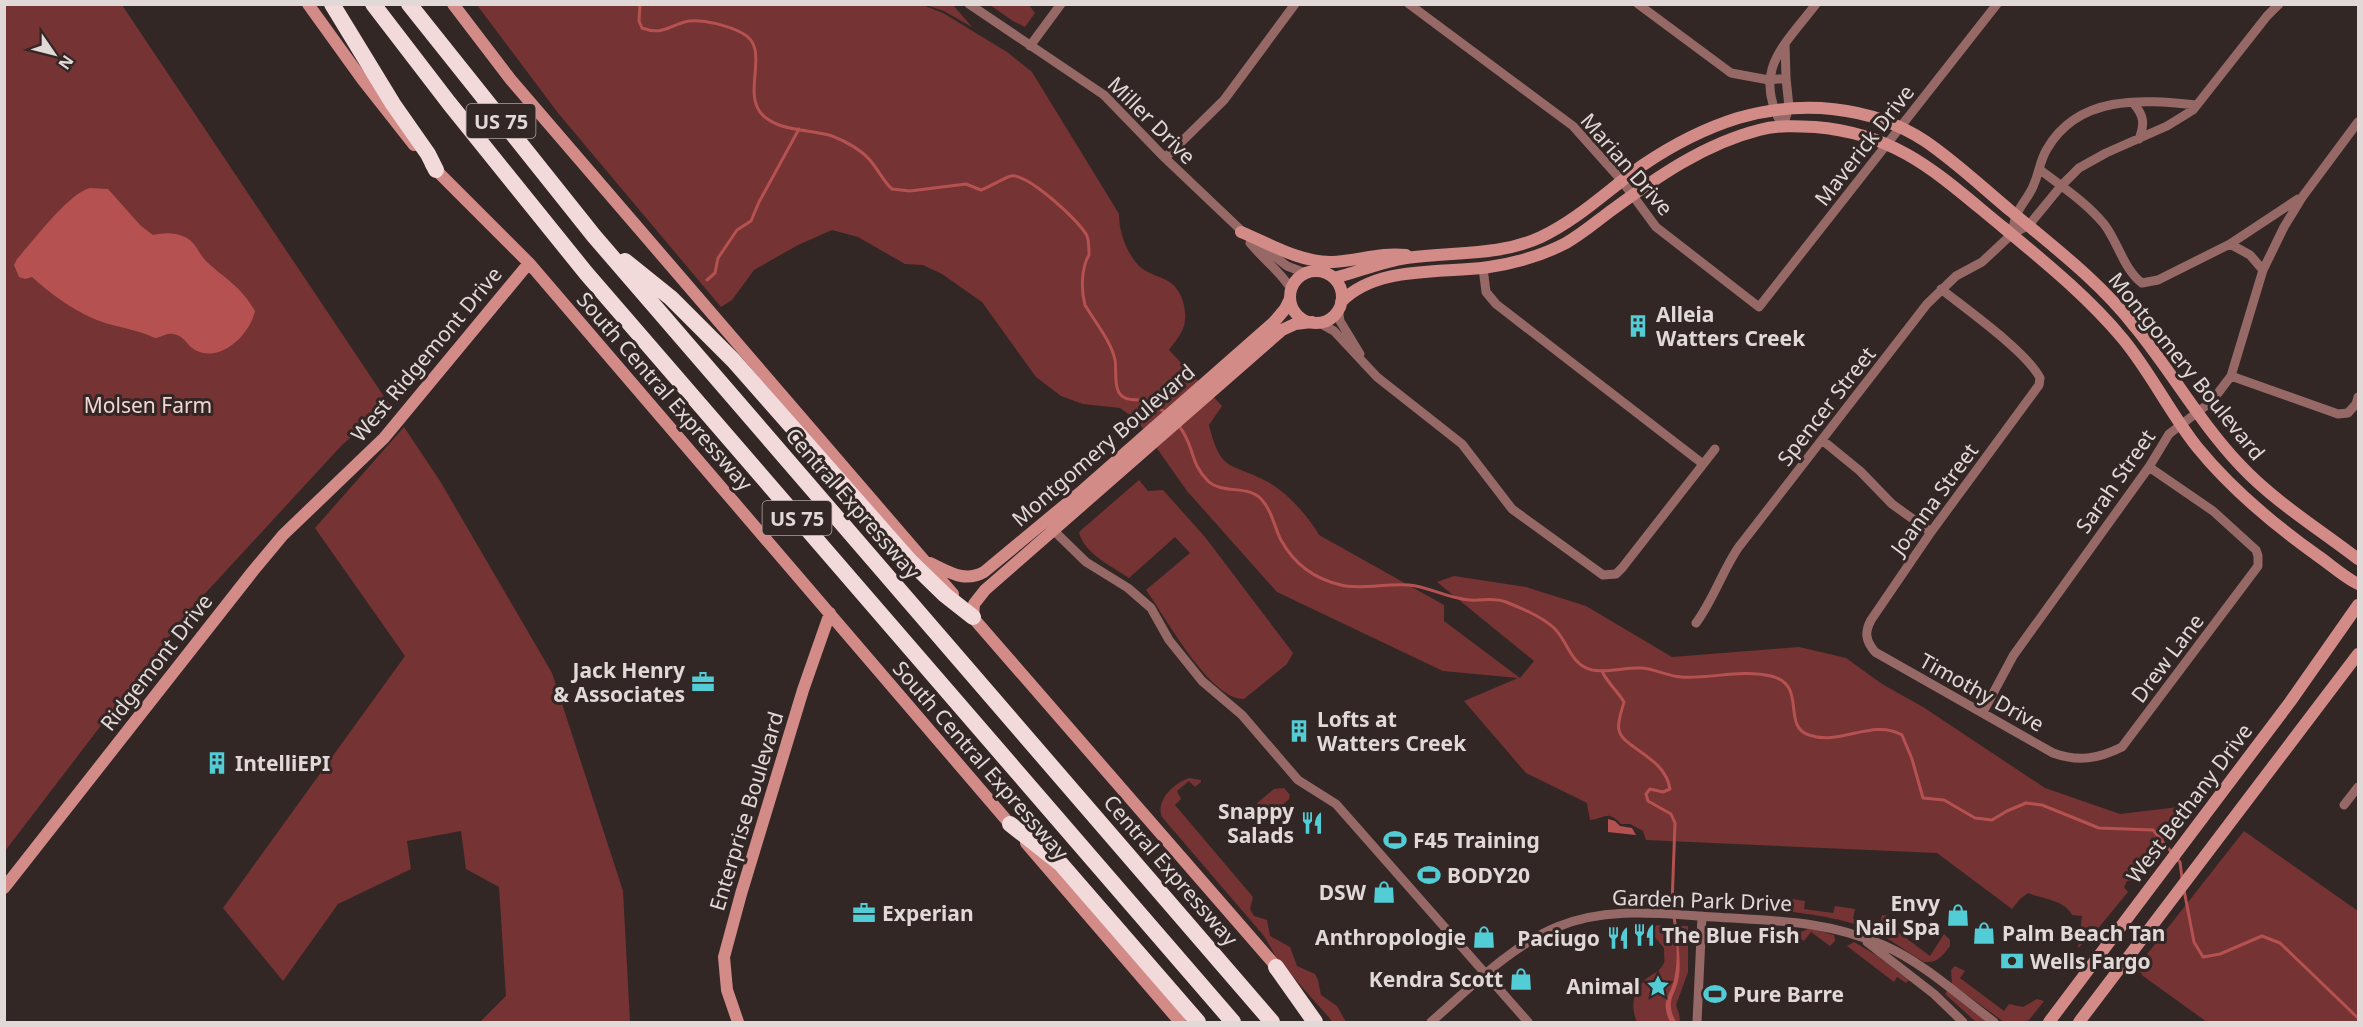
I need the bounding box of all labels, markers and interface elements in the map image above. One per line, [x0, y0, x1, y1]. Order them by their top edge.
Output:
north arrow [24, 24, 84, 84]
text: N [54, 51, 79, 74]
street label: Miller Drive [1102, 70, 1202, 170]
street label: Maverick Drive [1808, 79, 1920, 211]
road number: US 75 [466, 104, 536, 138]
street label: Marian Drive [1575, 107, 1679, 221]
street label: West Ridgemont Drive [344, 261, 508, 447]
street label: Montgomery Boulevard [2102, 266, 2272, 466]
street label: South Central Expressway [571, 286, 759, 497]
place label: Alleia Watters Creek [1656, 300, 1806, 352]
building icon: Alleia Watters Creek [1625, 313, 1651, 339]
street label: Spencer Street [1771, 340, 1882, 471]
street label: Montgomery Boulevard [1005, 358, 1201, 532]
park label: Molsen Farm [84, 391, 212, 419]
street label: Central Expressway [780, 422, 927, 585]
street label: Sarah Street [2069, 423, 2161, 538]
street label: Joanna Street [1883, 437, 1984, 562]
road number: US 75 [762, 501, 832, 535]
street label: Ridgemont Drive [94, 588, 218, 736]
street label: Drew Lane [2124, 608, 2210, 708]
street label: Timothy Drive [1915, 646, 2049, 738]
street label: South Central Expressway [887, 655, 1075, 866]
place label: Jack Henry & Associates [553, 656, 685, 708]
office icon: Jack Henry & Associates [690, 669, 716, 695]
place label: Lofts at Watters Creek [1317, 705, 1467, 757]
street label: Enterprise Boulevard [702, 708, 790, 914]
building icon: Lofts at Watters Creek [1286, 718, 1312, 744]
street label: West Bethany Drive [2120, 718, 2258, 888]
place label: IntelliEPI [235, 749, 330, 777]
building icon: IntelliEPI [204, 750, 230, 776]
street label: Central Expressway [1098, 789, 1245, 952]
place label: Snappy Salads [1218, 797, 1294, 849]
restaurant icon: Snappy Salads [1299, 810, 1325, 836]
place label: F45 Training [1413, 826, 1540, 854]
sports icon: F45 Training [1382, 827, 1408, 853]
place label: BODY20 [1447, 861, 1530, 889]
sports icon: BODY20 [1416, 862, 1442, 888]
place label: DSW [1319, 878, 1367, 906]
shop icon: DSW [1371, 879, 1397, 905]
street label: Garden Park Drive [1611, 883, 1793, 917]
place label: Envy Nail Spa [1855, 889, 1940, 941]
place label: Experian [882, 899, 974, 927]
office icon: Experian [851, 900, 877, 926]
shop icon: Envy Nail Spa [1945, 902, 1971, 928]
place label: Palm Beach Tan [2002, 919, 2166, 947]
shop icon: Palm Beach Tan [1971, 920, 1997, 946]
place label: The Blue Fish [1662, 921, 1800, 949]
restaurant icon: The Blue Fish [1631, 922, 1657, 948]
place label: Anthropologie [1315, 923, 1466, 951]
shop icon: Anthropologie [1471, 924, 1497, 950]
place label: Paciugo [1517, 924, 1600, 952]
restaurant icon: Paciugo [1605, 925, 1631, 951]
place label: Wells Fargo [2030, 947, 2151, 975]
bank icon: Wells Fargo [1999, 948, 2025, 974]
place label: Kendra Scott [1369, 965, 1503, 993]
shop icon: Kendra Scott [1508, 966, 1534, 992]
place label: Animal [1566, 972, 1640, 1000]
place icon: Animal [1645, 973, 1671, 999]
place label: Pure Barre [1733, 980, 1844, 1008]
sports icon: Pure Barre [1702, 981, 1728, 1007]

